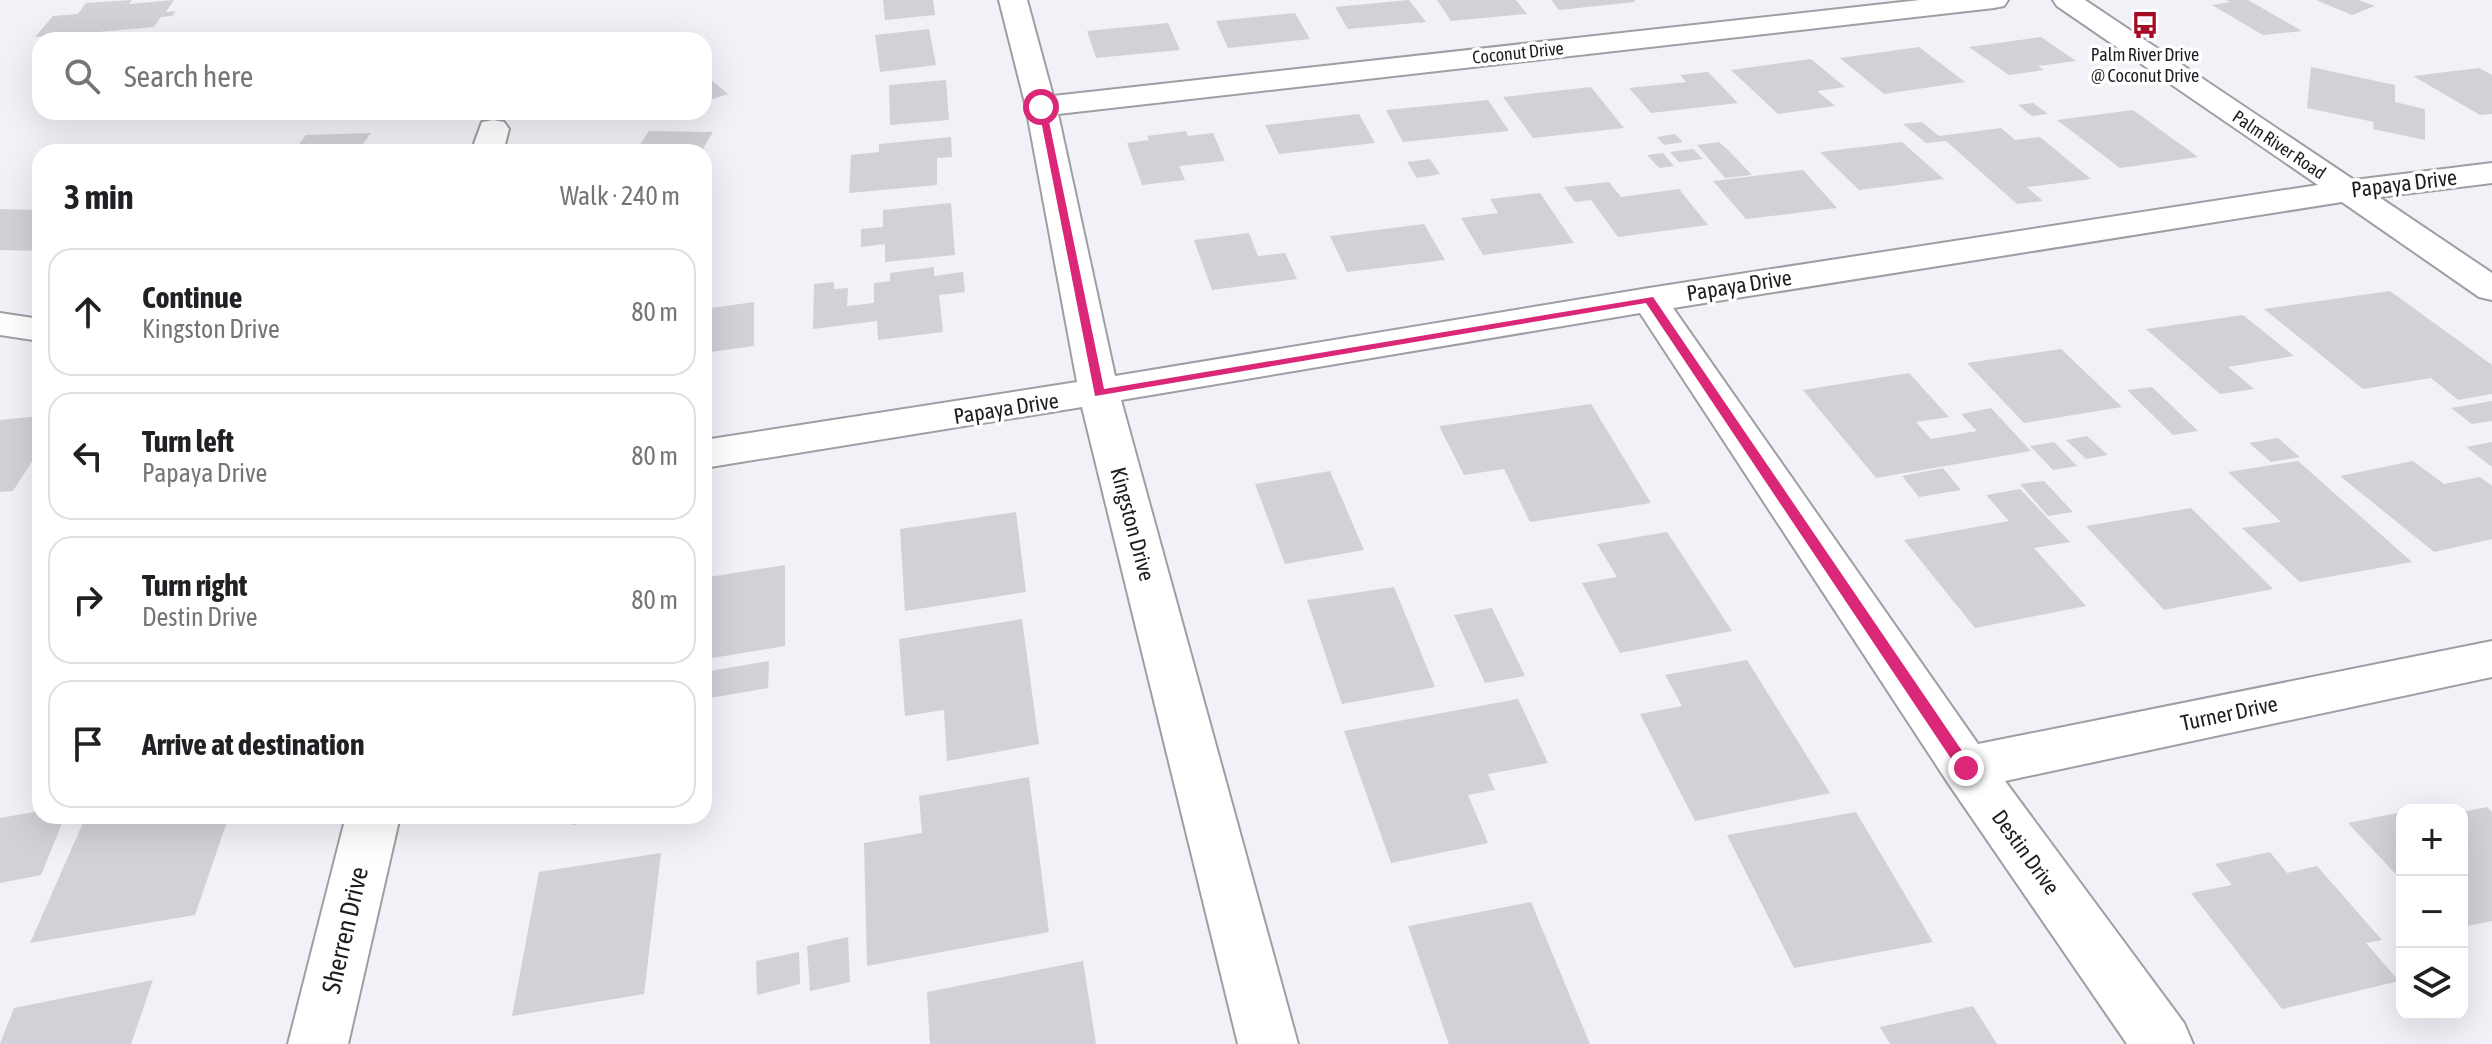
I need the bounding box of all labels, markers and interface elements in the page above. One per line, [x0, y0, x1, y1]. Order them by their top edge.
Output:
bus stop icon: Palm River Drive @ Coconut Drive [2130, 10, 2160, 40]
search box [32, 32, 712, 120]
street label: Coconut Drive [1471, 37, 1565, 68]
place label: Palm River Drive @ Coconut Drive [2091, 44, 2199, 86]
icon: search [60, 54, 104, 98]
text: Search here [124, 59, 253, 93]
route start [1023, 89, 1059, 125]
street label: Palm River Road [2229, 106, 2330, 183]
street label: Papaya Drive [2350, 164, 2458, 202]
text: 3 min [64, 177, 133, 216]
text: Walk · 240 m [560, 181, 680, 211]
street label: Papaya Drive [1685, 264, 1793, 306]
text: Continue [142, 280, 242, 314]
icon: ahead [66, 290, 110, 334]
text: 80 m [631, 297, 678, 327]
text: Kingston Drive [142, 314, 280, 344]
street label: Papaya Drive [952, 387, 1060, 429]
text: Turn left [142, 424, 234, 458]
icon: left [66, 434, 110, 478]
text: 80 m [631, 441, 678, 471]
text: Papaya Drive [142, 458, 267, 488]
street label: Kingston Drive [1105, 464, 1161, 584]
text: Turn right [142, 568, 248, 602]
icon: right [66, 578, 110, 622]
text: 80 m [631, 585, 678, 615]
text: Destin Drive [142, 602, 258, 632]
street label: Turner Drive [2178, 690, 2280, 736]
icon: arrive [66, 722, 110, 766]
text: Arrive at destination [142, 727, 364, 761]
route end [1948, 750, 1984, 786]
map controls [2396, 804, 2468, 1020]
button: + [2396, 804, 2468, 876]
street label: Destin Drive [1987, 805, 2065, 899]
street label: Sherren Drive [316, 864, 374, 996]
button: − [2396, 876, 2468, 948]
button: layers [2396, 948, 2468, 1020]

